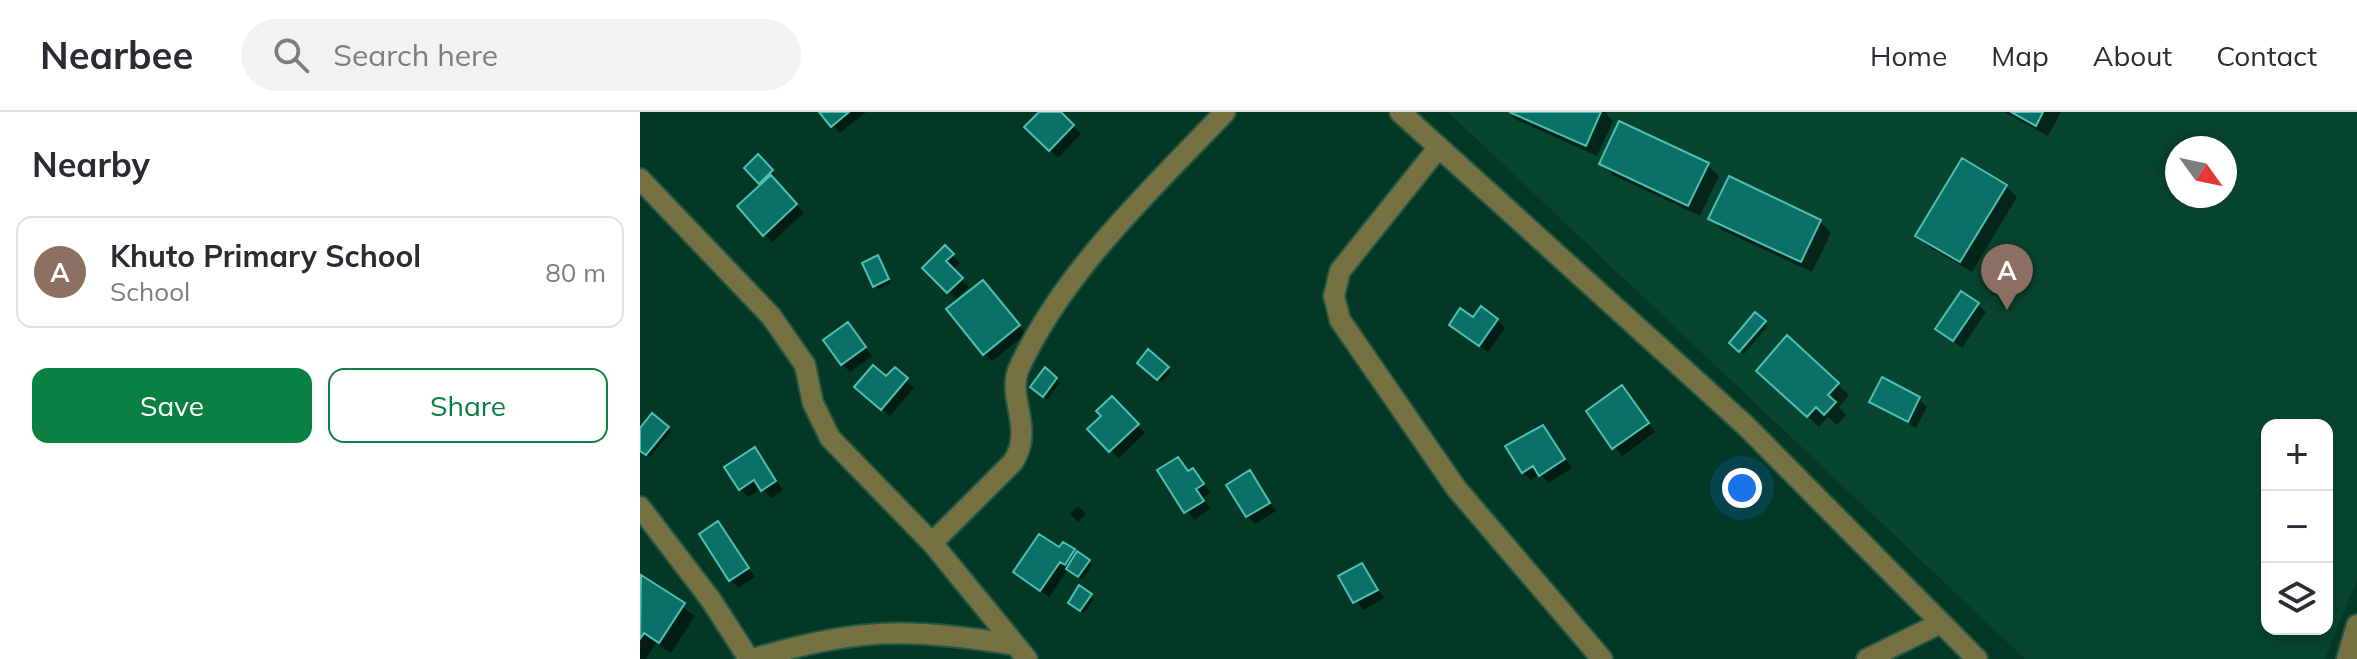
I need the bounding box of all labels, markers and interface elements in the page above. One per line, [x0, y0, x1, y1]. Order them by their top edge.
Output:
search box [241, 19, 801, 91]
text: Nearbee [40, 31, 193, 79]
icon: search [269, 33, 313, 77]
text: Search here [333, 36, 498, 74]
text: Home [1870, 38, 1947, 73]
text: Map [1991, 38, 2049, 73]
text: About [2093, 38, 2172, 73]
text: Contact [2216, 38, 2317, 73]
north arrow [2165, 136, 2237, 208]
text: Nearby [32, 143, 150, 186]
text: Khuto Primary School [110, 237, 421, 275]
pin: A [1981, 244, 2033, 310]
text: A [50, 256, 70, 289]
text: 80 m [545, 256, 606, 289]
text: School [110, 275, 190, 308]
button: Save [32, 368, 312, 443]
button: Share [328, 368, 608, 443]
map controls [2261, 419, 2333, 635]
button: + [2261, 419, 2333, 491]
your location [1722, 468, 1762, 508]
button: − [2261, 491, 2333, 563]
button: layers [2261, 563, 2333, 635]

